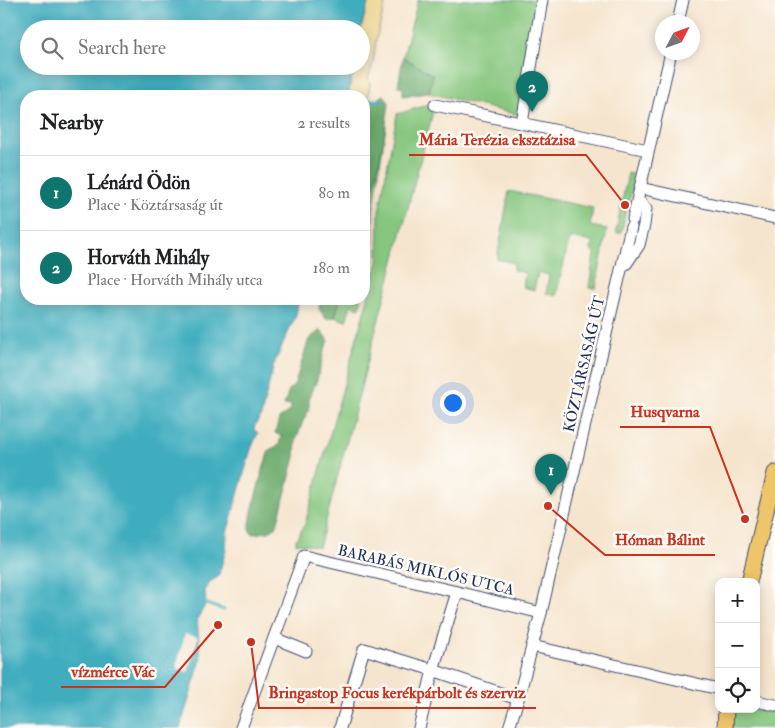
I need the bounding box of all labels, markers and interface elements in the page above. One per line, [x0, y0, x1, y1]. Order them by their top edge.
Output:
north arrow [655, 15, 700, 60]
search box [20, 20, 370, 75]
icon: search [38, 34, 66, 62]
text: Search here [78, 36, 166, 60]
pin: 2 [516, 71, 548, 112]
text: Nearby [40, 109, 103, 136]
text: 2 results [297, 113, 350, 133]
callout: Mária Terézia eksztázisa [409, 124, 586, 155]
text: Mária Terézia eksztázisa [418, 130, 576, 150]
text: Lénárd Ödön [87, 171, 190, 195]
text: 1 [53, 183, 59, 203]
text: 80 m [319, 183, 350, 203]
text: Place · Köztársaság út [87, 195, 223, 215]
text: Horváth Mihály [87, 246, 209, 270]
text: 2 [52, 258, 60, 278]
text: 180 m [313, 258, 350, 278]
text: Place · Horváth Mihály utca [87, 270, 263, 290]
street label: KÖZTÁRSASÁG ÚT [558, 294, 609, 434]
your location [440, 390, 466, 416]
callout: Husqvarna [620, 396, 710, 427]
text: Husqvarna [630, 402, 700, 423]
pin: 1 [535, 454, 567, 495]
callout: Hóman Bálint [605, 524, 715, 555]
text: Hóman Bálint [615, 530, 706, 550]
street label: BARABÁS MIKLÓS UTCA [336, 539, 517, 600]
map controls [715, 578, 760, 713]
button: + [715, 578, 760, 623]
button: − [715, 623, 760, 668]
callout: vízmérce Vác [61, 656, 165, 687]
text: vízmérce Vác [70, 662, 155, 682]
button: locate [715, 668, 760, 713]
callout: Bringastop Focus kerékpárbolt és szerviz [259, 677, 536, 708]
text: Bringastop Focus kerékpárbolt és szerviz [268, 683, 526, 704]

